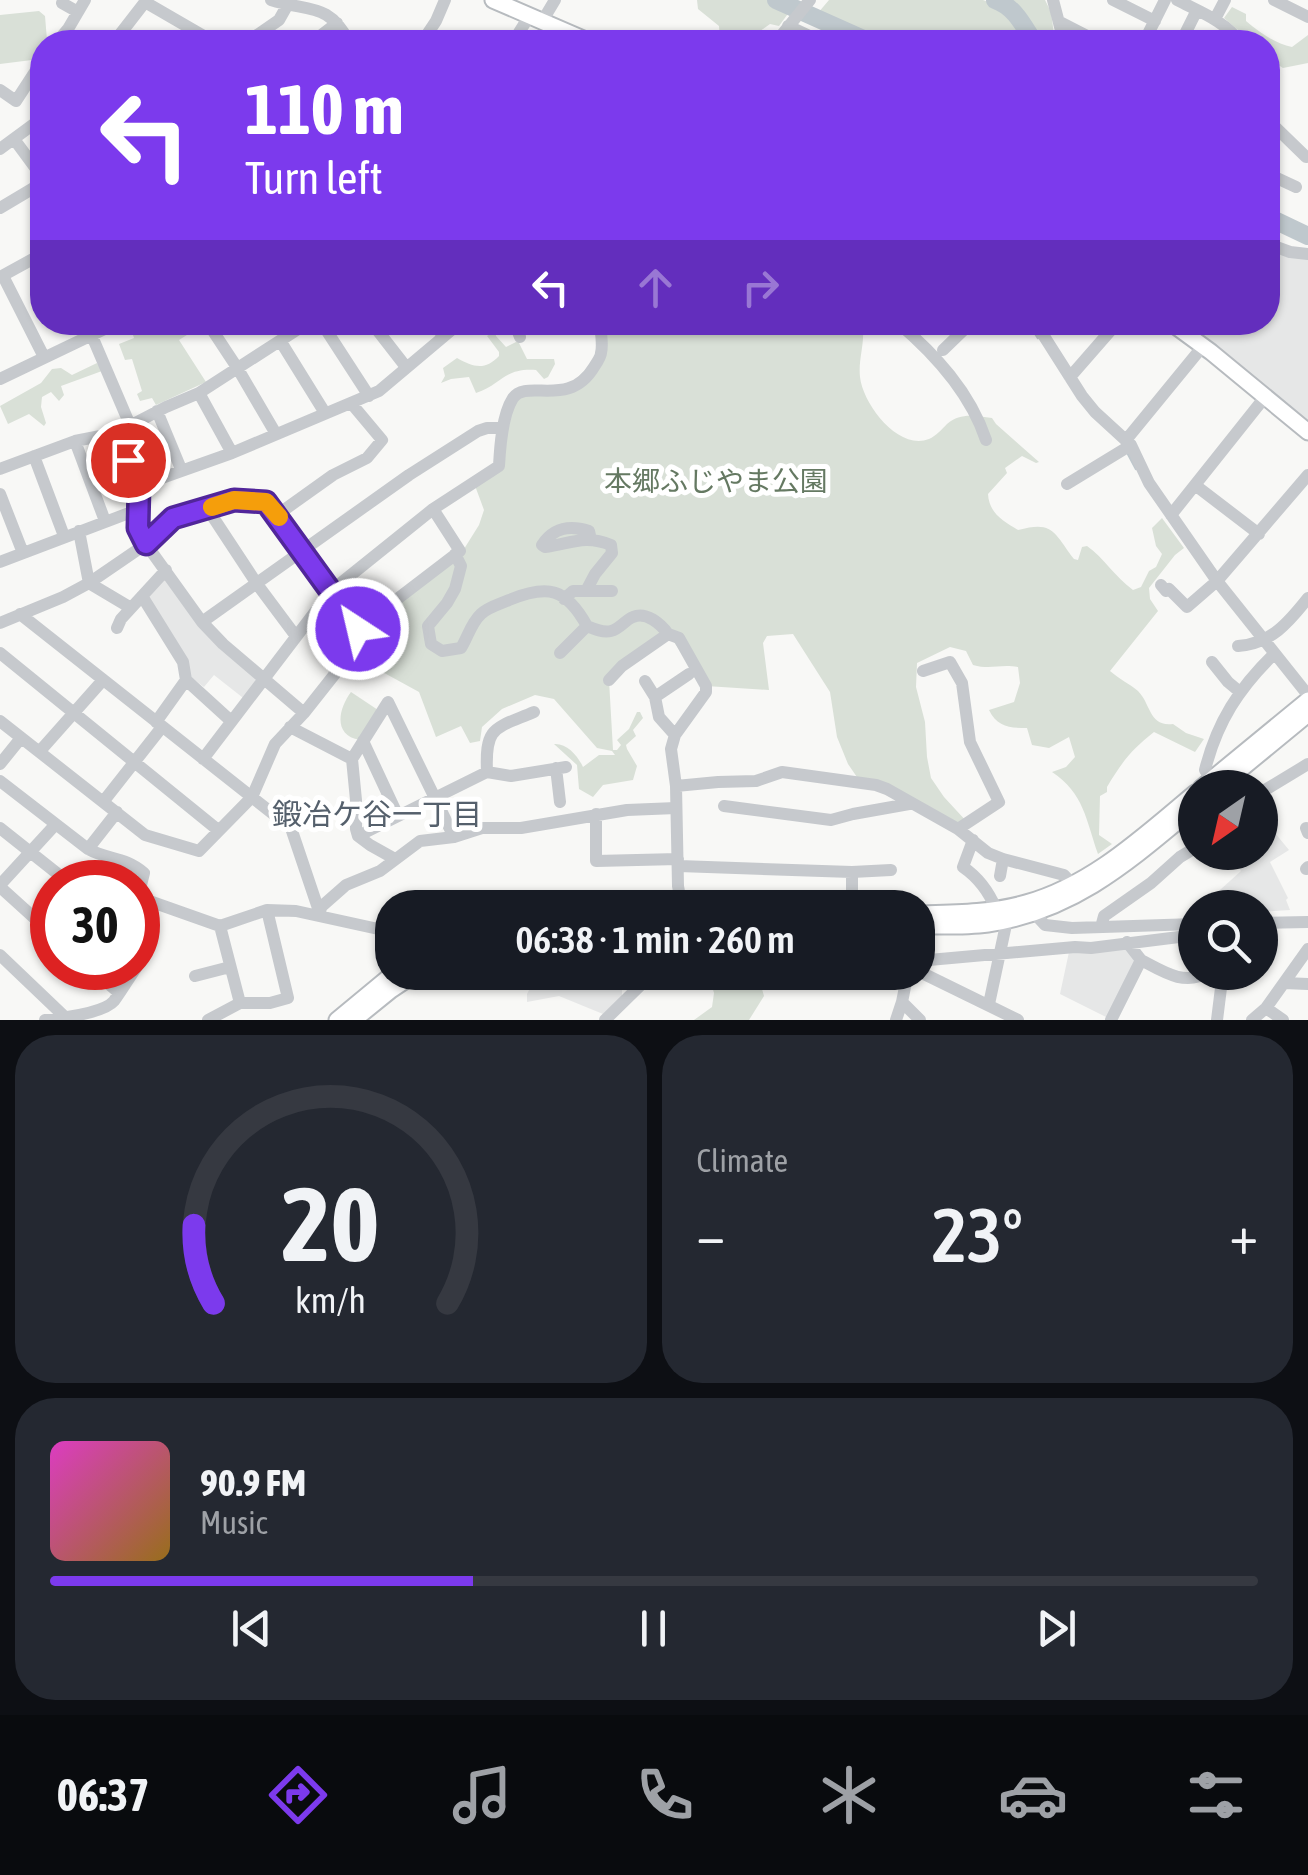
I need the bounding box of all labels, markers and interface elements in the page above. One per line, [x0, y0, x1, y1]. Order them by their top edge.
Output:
text: 110 m [245, 69, 404, 149]
icon: left [80, 70, 210, 200]
text: Turn left [245, 152, 383, 204]
icon: left [523, 260, 578, 315]
icon: ahead [628, 260, 683, 315]
icon: right [733, 260, 788, 315]
pin [86, 418, 171, 503]
icon: arrive [101, 433, 156, 488]
park label: 本郷ふじやま公園 [604, 465, 828, 497]
position arrow [306, 577, 410, 681]
north arrow [1178, 770, 1278, 870]
map controls [1178, 770, 1278, 990]
district label: 鍛冶ケ谷一丁目 [272, 797, 482, 831]
speed limit sign: 30 [30, 860, 160, 990]
button: search [1178, 890, 1278, 990]
text: 06:38 · 1 min · 260 m [515, 918, 795, 961]
text: Climate [697, 1142, 788, 1179]
text: 20 [282, 1164, 380, 1283]
text: 23° [932, 1192, 1023, 1278]
text: − [697, 1203, 725, 1266]
text: + [1229, 1203, 1258, 1266]
text: km/h [295, 1280, 366, 1321]
text: 90.9 FM [200, 1461, 306, 1504]
text: Music [200, 1504, 267, 1541]
icon: previous [224, 1601, 279, 1656]
icon: pause [626, 1601, 681, 1656]
icon: next [1029, 1601, 1084, 1656]
icon: directions [263, 1760, 333, 1830]
icon: music [447, 1760, 517, 1830]
icon: phone [630, 1760, 700, 1830]
icon: climate [814, 1760, 884, 1830]
icon: car [998, 1760, 1068, 1830]
icon: filters [1181, 1760, 1251, 1830]
text: 06:37 [57, 1769, 149, 1821]

